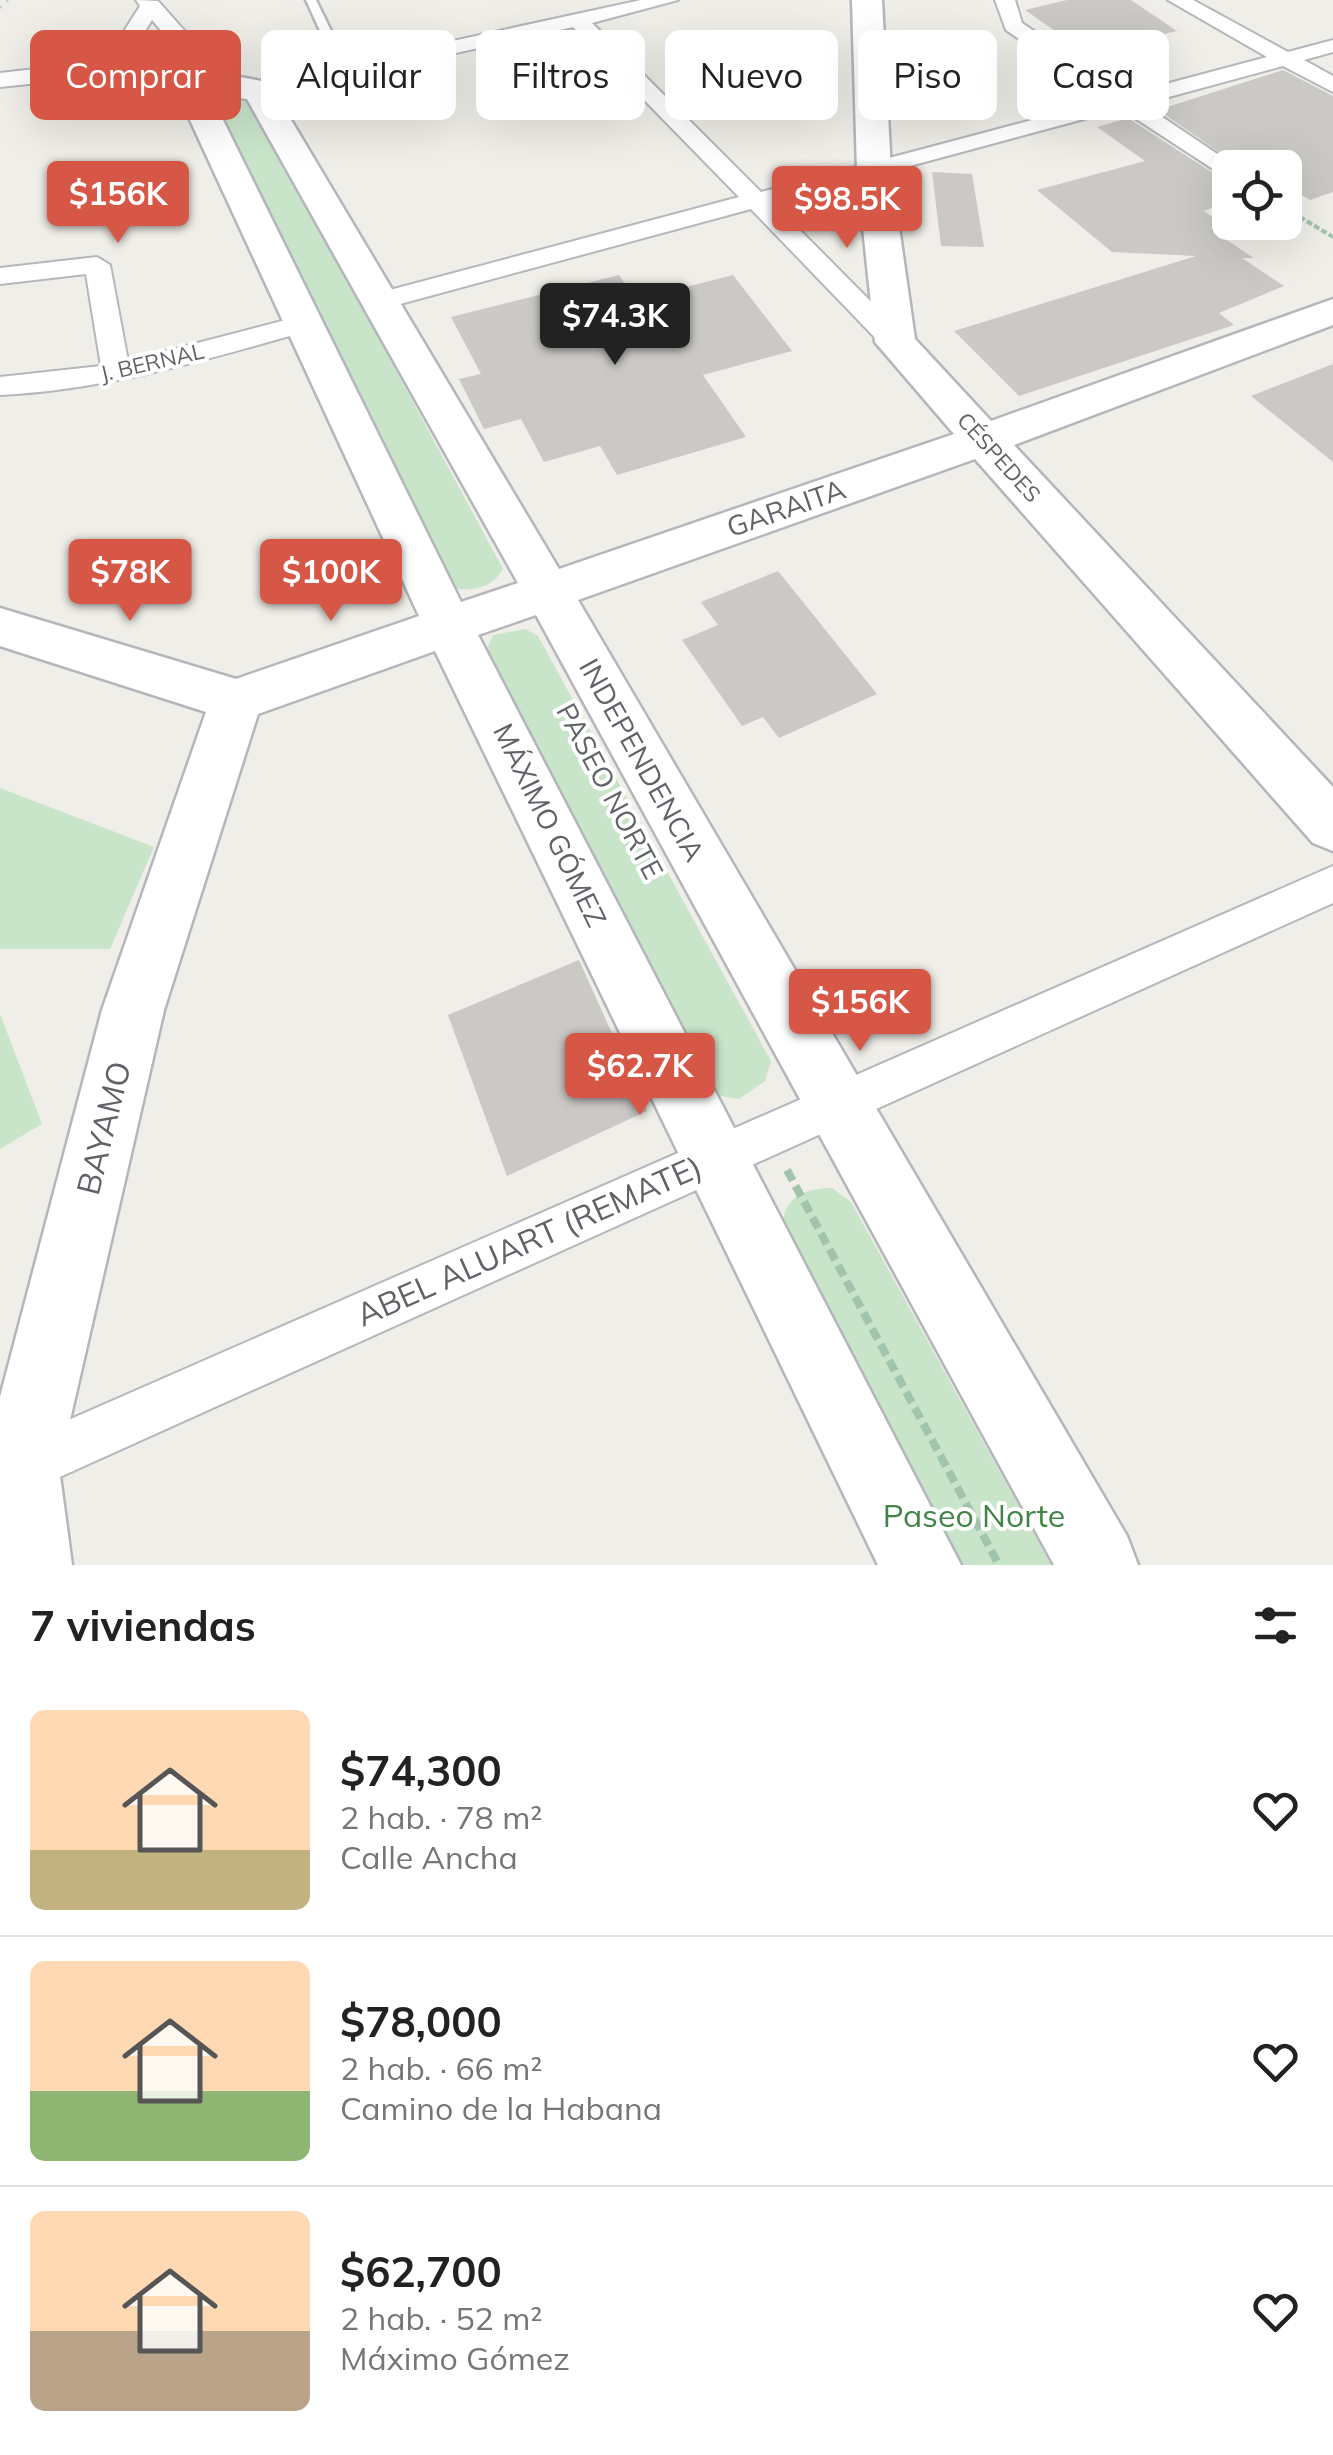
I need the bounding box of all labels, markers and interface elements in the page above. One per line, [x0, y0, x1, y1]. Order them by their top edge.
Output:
chip: Comprar [30, 30, 241, 120]
chip: Alquilar [261, 30, 456, 120]
chip: Filtros [476, 30, 645, 120]
chip: Nuevo [665, 30, 838, 120]
chip: Piso [858, 30, 997, 120]
chip: Casa [1017, 30, 1169, 120]
map controls [1212, 150, 1302, 240]
button: locate [1212, 150, 1302, 240]
pin: $156K [48, 161, 188, 246]
pin: $98.5K [766, 166, 928, 251]
text: $156K [69, 173, 167, 213]
text: $98.5K [794, 178, 900, 218]
pin: $74.3K [534, 283, 696, 368]
text: $74.3K [562, 295, 668, 335]
street label: J. BERNAL [98, 337, 206, 387]
street label: CÉSPEDES [951, 406, 1047, 508]
street label: GARAITA [722, 471, 850, 544]
pin: $78K [71, 539, 189, 624]
pin: $100K [261, 539, 401, 624]
text: $78K [91, 551, 169, 591]
text: $100K [282, 551, 380, 591]
street label: INDEPENDENCIA [572, 652, 713, 868]
street label: PASEO NORTE [549, 697, 671, 885]
street label: MÁXIMO GÓMEZ [486, 717, 615, 932]
pin: $156K [790, 969, 930, 1054]
text: $156K [811, 981, 909, 1021]
pin: $62.7K [559, 1033, 721, 1118]
text: $62.7K [587, 1045, 693, 1085]
street label: BAYAMO [67, 1057, 139, 1199]
street label: ABEL ALUART (REMATE) [350, 1146, 708, 1334]
park label: Paseo Norte [883, 1495, 1065, 1535]
icon: filters [1248, 1598, 1303, 1653]
text: 7 viviendas [30, 1599, 256, 1652]
text: $74,300 [340, 1744, 502, 1797]
icon: home [110, 1750, 230, 1870]
icon: heart [1248, 1783, 1303, 1838]
text: 2 hab. · 78 m² [340, 1797, 542, 1837]
text: Calle Ancha [340, 1837, 518, 1877]
text: $78,000 [340, 1995, 502, 2048]
icon: home [110, 2001, 230, 2121]
icon: heart [1248, 2034, 1303, 2089]
text: 2 hab. · 66 m² [340, 2048, 542, 2088]
text: Camino de la Habana [340, 2088, 662, 2128]
text: $62,700 [340, 2245, 502, 2298]
icon: home [110, 2251, 230, 2371]
icon: heart [1248, 2284, 1303, 2339]
text: 2 hab. · 52 m² [340, 2298, 542, 2338]
text: Máximo Gómez [340, 2338, 570, 2378]

